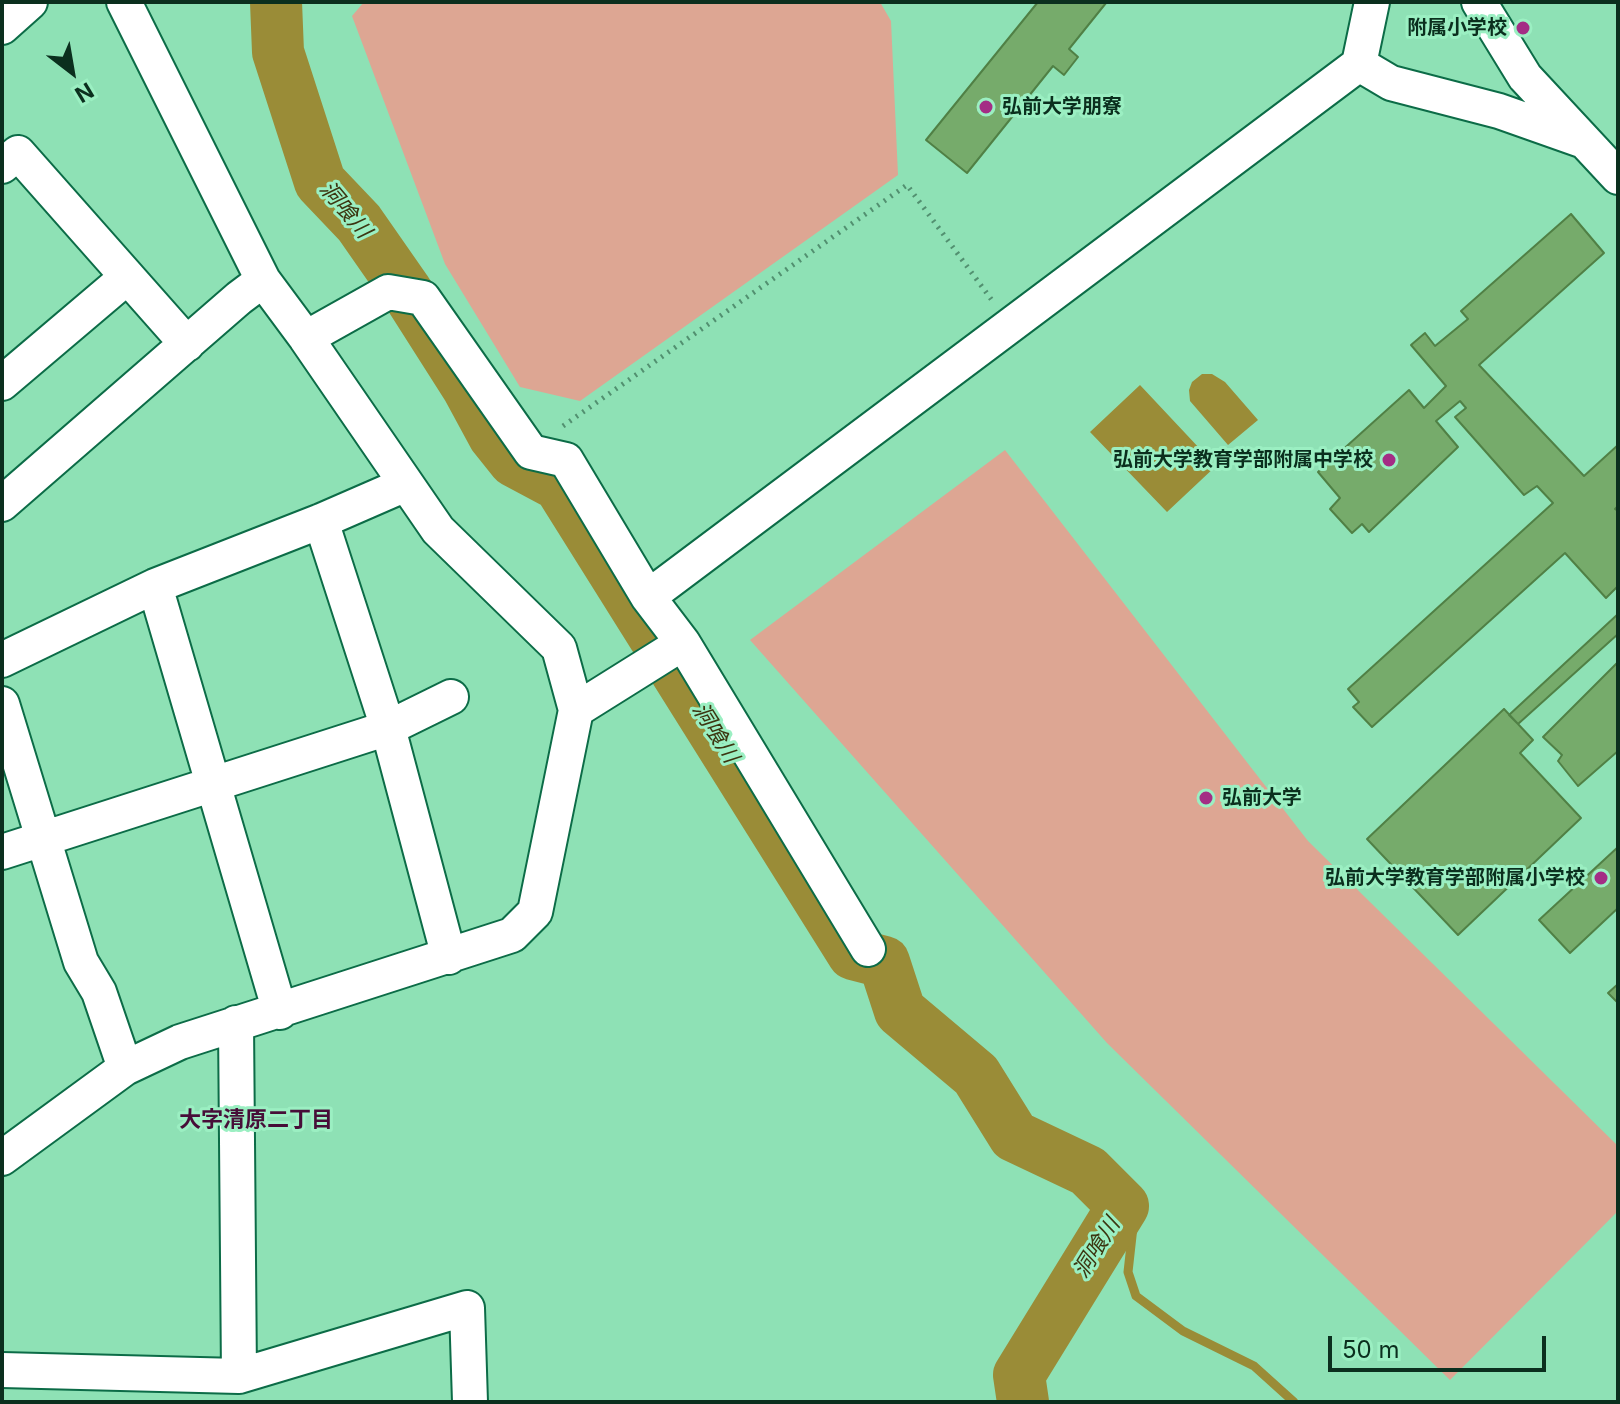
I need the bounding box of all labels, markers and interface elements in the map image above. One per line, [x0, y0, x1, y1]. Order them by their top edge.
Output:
place label: 附属小学校 [1407, 16, 1507, 40]
marker: 附属小学校 [1514, 19, 1532, 37]
north arrow [32, 32, 112, 112]
text: N [70, 77, 98, 108]
place label: 弘前大学朋寮 [1002, 95, 1122, 119]
marker: 弘前大学朋寮 [977, 98, 995, 116]
water label: 洞喰川 [314, 176, 376, 244]
place label: 弘前大学教育学部附属中学校 [1113, 448, 1373, 472]
marker: 弘前大学教育学部附属中学校 [1380, 451, 1398, 469]
water label: 洞喰川 [686, 698, 744, 768]
place label: 弘前大学 [1222, 786, 1302, 810]
marker: 弘前大学 [1197, 789, 1215, 807]
place label: 弘前大学教育学部附属小学校 [1325, 866, 1585, 890]
marker: 弘前大学教育学部附属小学校 [1592, 869, 1610, 887]
district label: 大字清原二丁目 [179, 1107, 333, 1133]
water label: 洞喰川 [1068, 1213, 1126, 1283]
scale bar [1332, 1320, 1550, 1370]
text: 50 m [1342, 1335, 1400, 1364]

